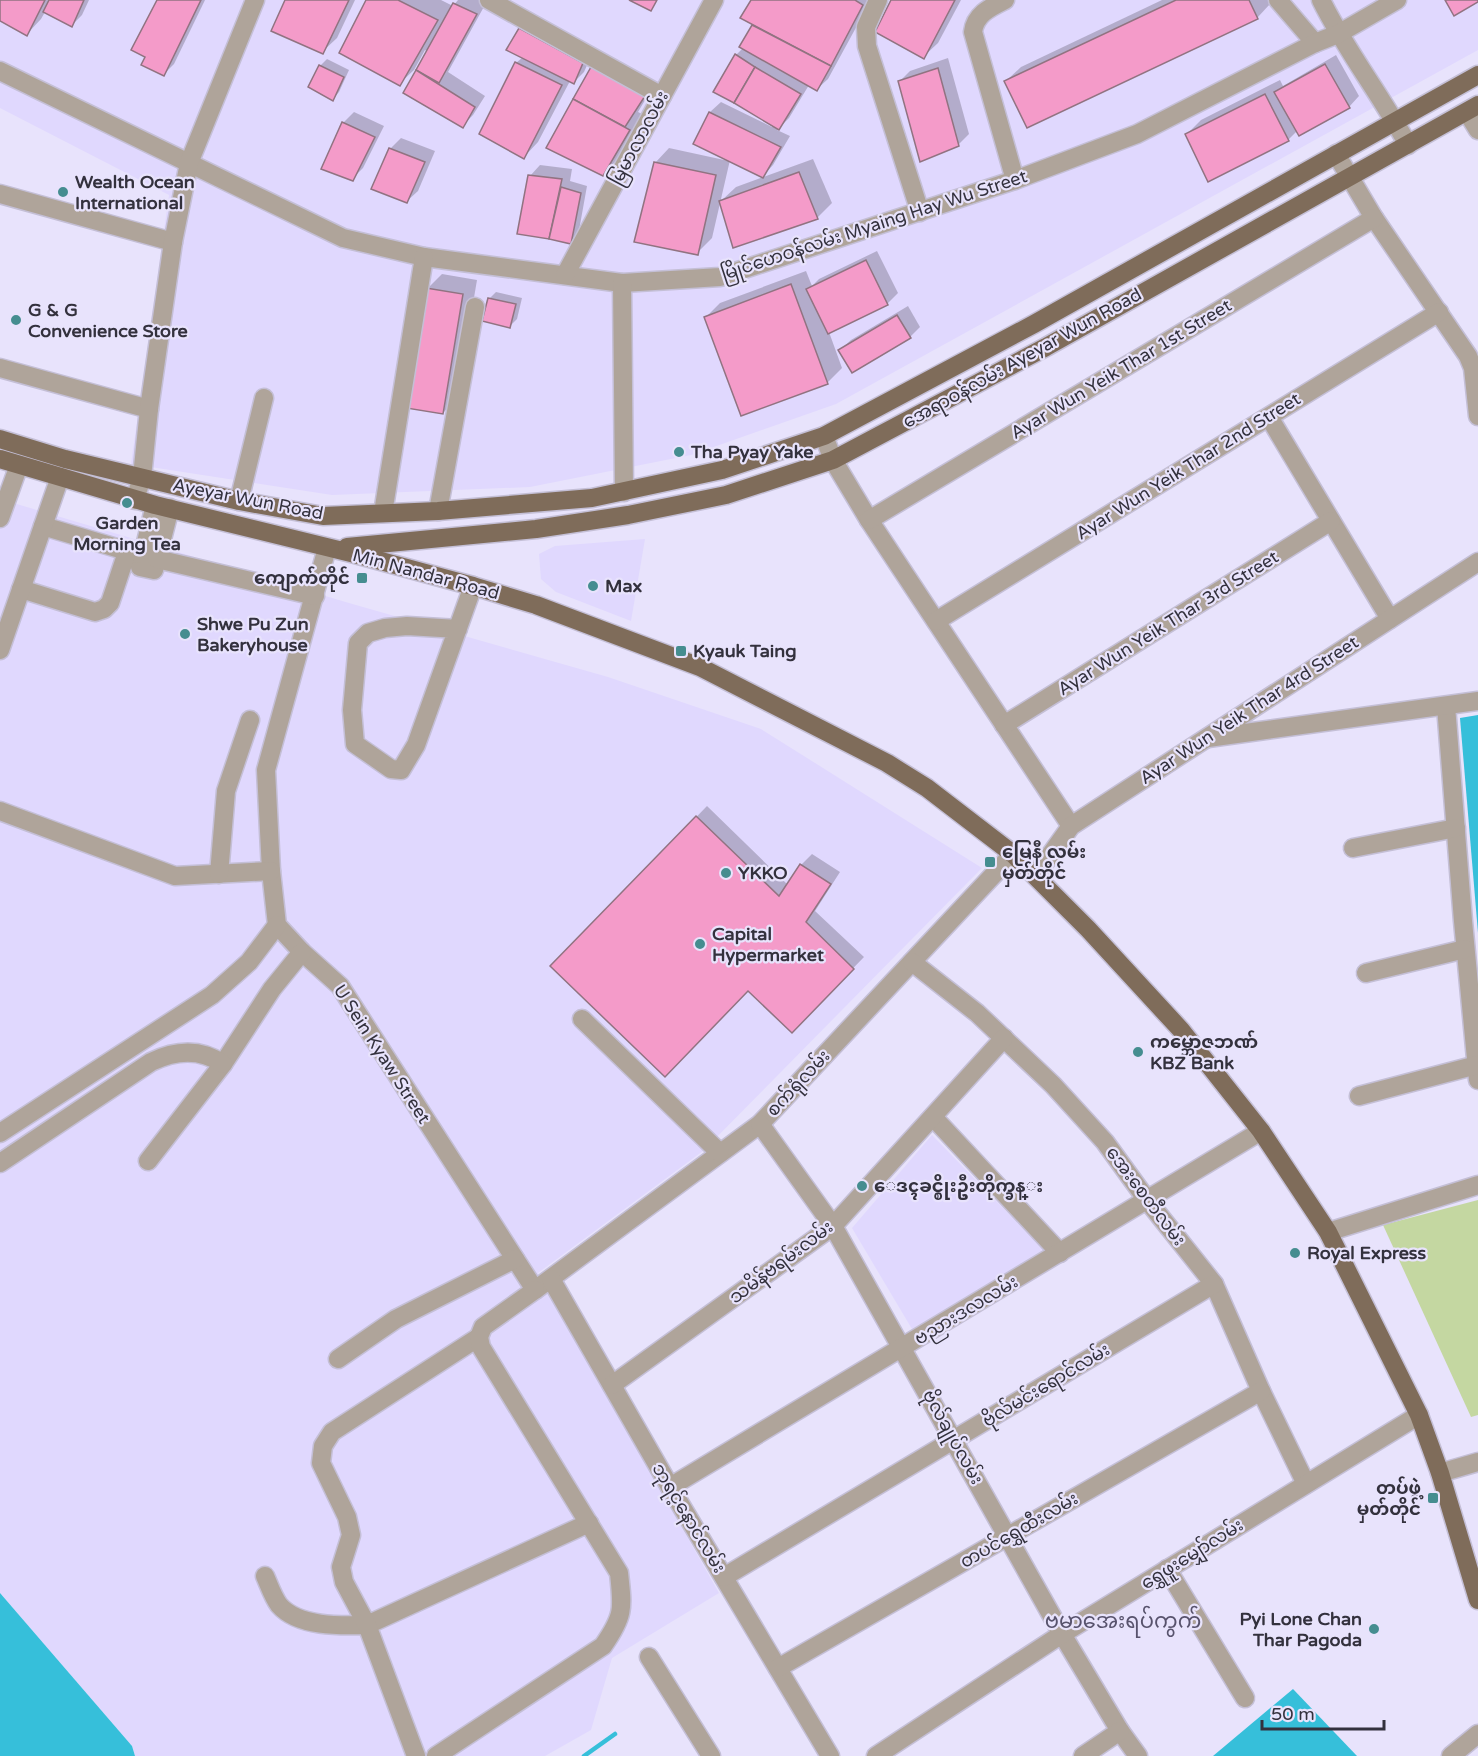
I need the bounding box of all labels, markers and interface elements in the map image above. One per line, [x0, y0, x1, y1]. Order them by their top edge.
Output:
street label: မြမာလာလမ်း [603, 86, 677, 191]
street label: မြိုင်ဟေဝန်လမ်း Myaing Hay Wu Street [717, 162, 1031, 289]
place label: Wealth Ocean International [75, 171, 195, 214]
marker: Wealth Ocean International [56, 185, 70, 199]
street label: အေရာဝန်လမ်း Ayeyar Wun Road [898, 281, 1147, 436]
street label: Ayar Wun Yeik Thar 1st Street [1007, 294, 1236, 444]
place label: G & G Convenience Store [28, 299, 188, 342]
marker: G & G Convenience Store [9, 313, 23, 327]
street label: Ayar Wun Yeik Thar 2nd Street [1072, 388, 1304, 544]
place label: Tha Pyay Yake [690, 441, 814, 463]
marker: Tha Pyay Yake [672, 445, 686, 459]
street label: Ayeyar Wun Road [171, 474, 325, 524]
marker: Garden Morning Tea [120, 496, 134, 510]
place label: Garden Morning Tea [73, 512, 181, 555]
street label: Min Nandar Road [350, 544, 502, 604]
street label: Ayar Wun Yeik Thar 3rd Street [1053, 546, 1283, 700]
place label: ကျောက်တိုင် [254, 566, 350, 593]
marker: ကျောက်တိုင် [355, 571, 369, 585]
place label: Max [605, 575, 643, 597]
marker: Max [586, 579, 600, 593]
place label: Shwe Pu Zun Bakeryhouse [197, 613, 309, 656]
marker: Shwe Pu Zun Bakeryhouse [178, 627, 192, 641]
street label: Ayar Wun Yeik Thar 4rd Street [1136, 631, 1363, 789]
place label: Kyauk Taing [693, 640, 797, 662]
marker: Kyauk Taing [674, 644, 688, 658]
place label: မြေနီ လမ်း မှတ်တိုင် [1002, 840, 1086, 887]
marker: မြေနီ လမ်း မှတ်တိုင် [983, 855, 997, 869]
place label: YKKO [738, 862, 788, 884]
marker: YKKO [719, 866, 733, 880]
place label: Capital Hypermarket [712, 923, 824, 966]
marker: Capital Hypermarket [693, 937, 707, 951]
street label: U Sein Kyaw Street [329, 980, 435, 1128]
place label: ကမ္ဘောဇဘဏ် KBZ Bank [1150, 1030, 1258, 1074]
street label: စက်ရုံလမ်း [760, 1044, 837, 1124]
marker: ကမ္ဘောဇဘဏ် KBZ Bank [1131, 1045, 1145, 1059]
street label: အေးစေတီလမ်း [1101, 1140, 1193, 1250]
place label: ေဒၚခင္စိုးဦးတိုက္ခန္း [874, 1174, 1043, 1200]
marker: ေဒၚခင္စိုးဦးတိုက္ခန္း [855, 1179, 869, 1193]
street label: သမိန်ဗရမ်းလမ်း [723, 1213, 840, 1311]
place label: Royal Express [1307, 1242, 1427, 1264]
marker: Royal Express [1288, 1246, 1302, 1260]
street label: ဗညားဒလလမ်း [909, 1269, 1024, 1353]
street label: ဗိုလ်မင်းရောင်လမ်း [977, 1336, 1116, 1435]
street label: ဗိုလ်ချုပ်လမ်း [914, 1384, 991, 1490]
street label: ဘုရင့်နောင်လမ်း [644, 1458, 732, 1579]
place label: တပ်ဖွဲ့ မှတ်တိုင် [1357, 1476, 1424, 1523]
street label: တပင်ရွှေထီးလမ်း [955, 1485, 1084, 1576]
marker: တပ်ဖွဲ့ မှတ်တိုင် [1426, 1491, 1440, 1505]
street label: ရွှေဖူးမျှော်လမ်း [1136, 1512, 1249, 1598]
district label: ဗမာအေးရပ်ကွက် [1045, 1605, 1201, 1638]
place label: Pyi Lone Chan Thar Pagoda [1239, 1608, 1362, 1651]
marker: Pyi Lone Chan Thar Pagoda [1367, 1622, 1381, 1636]
scale bar [1262, 1693, 1384, 1731]
text: 50 m [1271, 1703, 1315, 1725]

